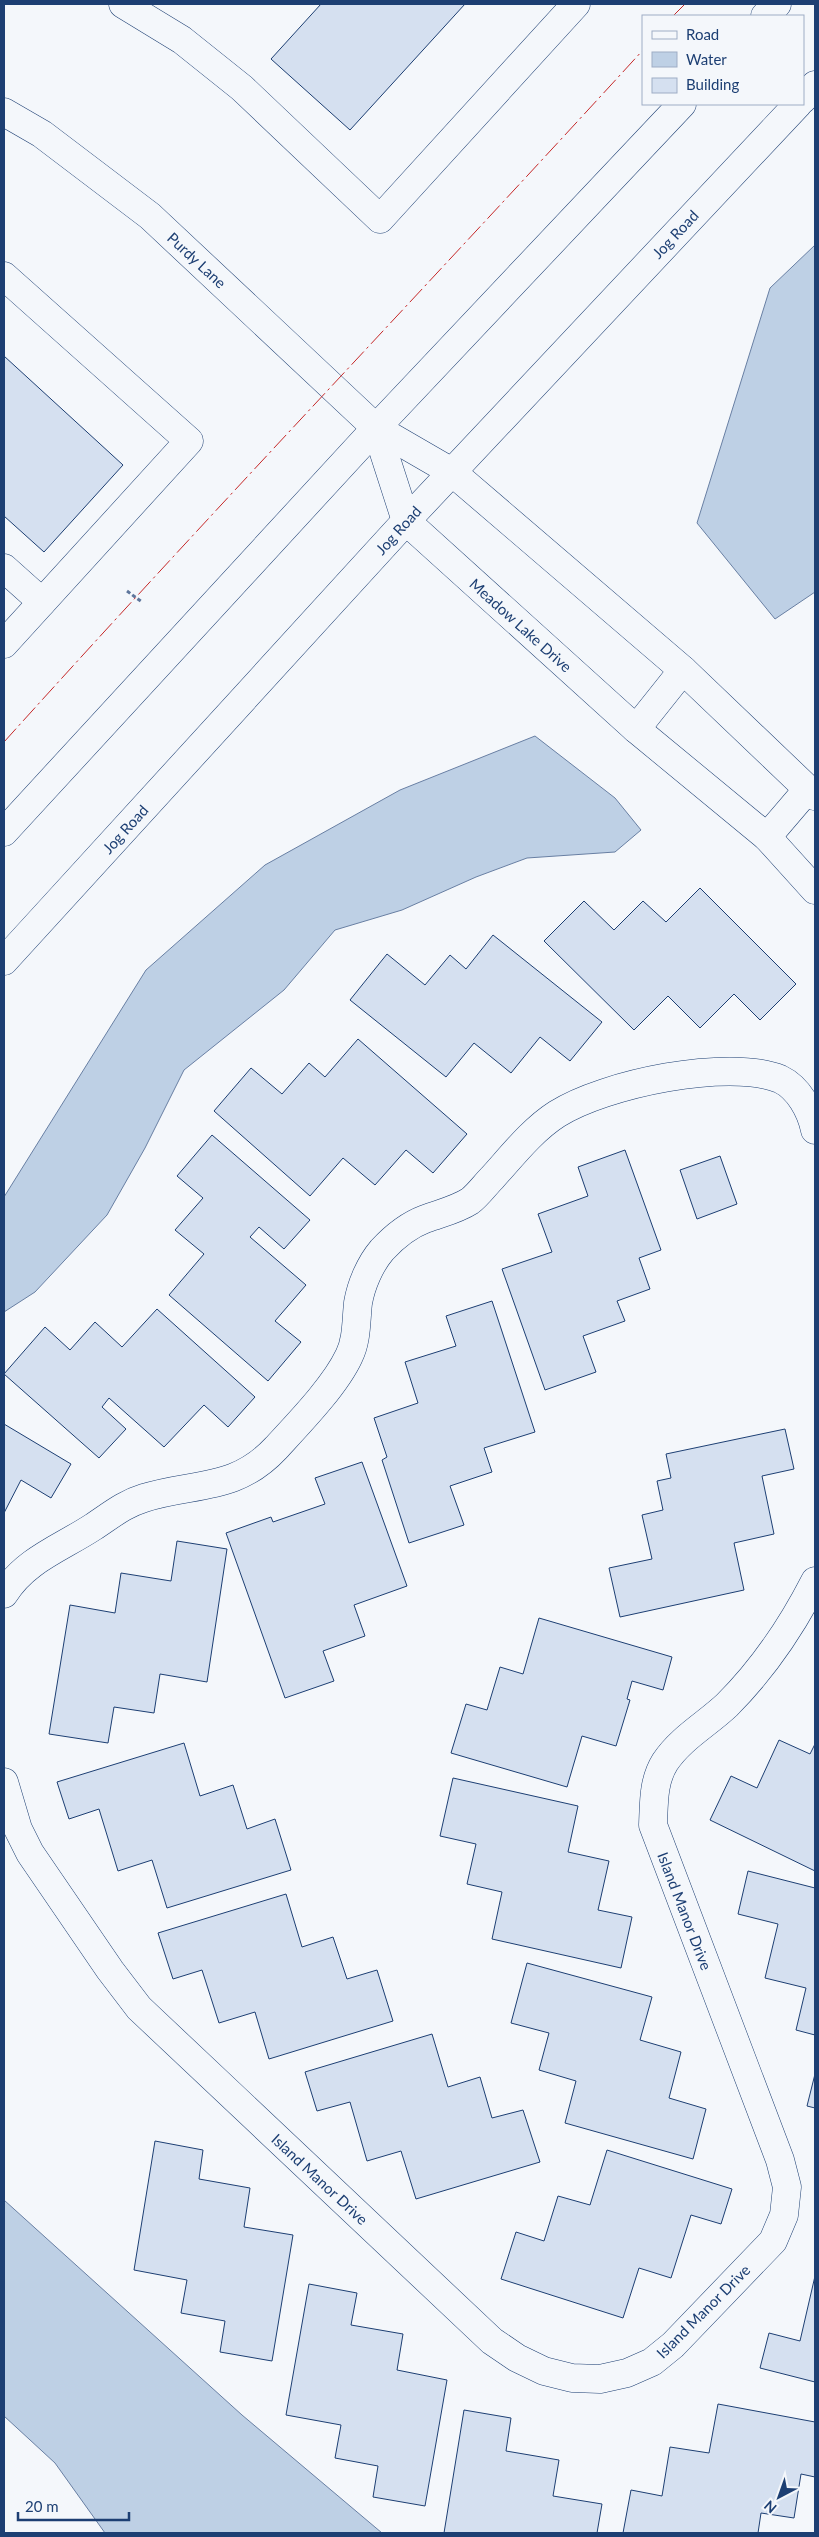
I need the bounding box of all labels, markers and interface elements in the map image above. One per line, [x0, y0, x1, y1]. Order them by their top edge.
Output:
legend [642, 15, 804, 105]
text: Road [686, 25, 719, 43]
text: Water [686, 50, 727, 68]
text: Building [686, 75, 739, 93]
street label: Jog Road [648, 206, 702, 262]
street label: Purdy Lane [164, 228, 230, 292]
street label: Jog Road [371, 502, 425, 558]
street label: Meadow Lake Drive [466, 574, 576, 676]
street label: Jog Road [98, 801, 152, 857]
street label: Island Manor Drive [654, 1849, 716, 1973]
street label: Island Manor Drive [268, 2130, 372, 2228]
street label: Island Manor Drive [652, 2260, 754, 2362]
north arrow [754, 2472, 804, 2522]
scale bar [18, 2490, 129, 2522]
text: 20 m [25, 2497, 59, 2515]
text: N [760, 2497, 780, 2517]

